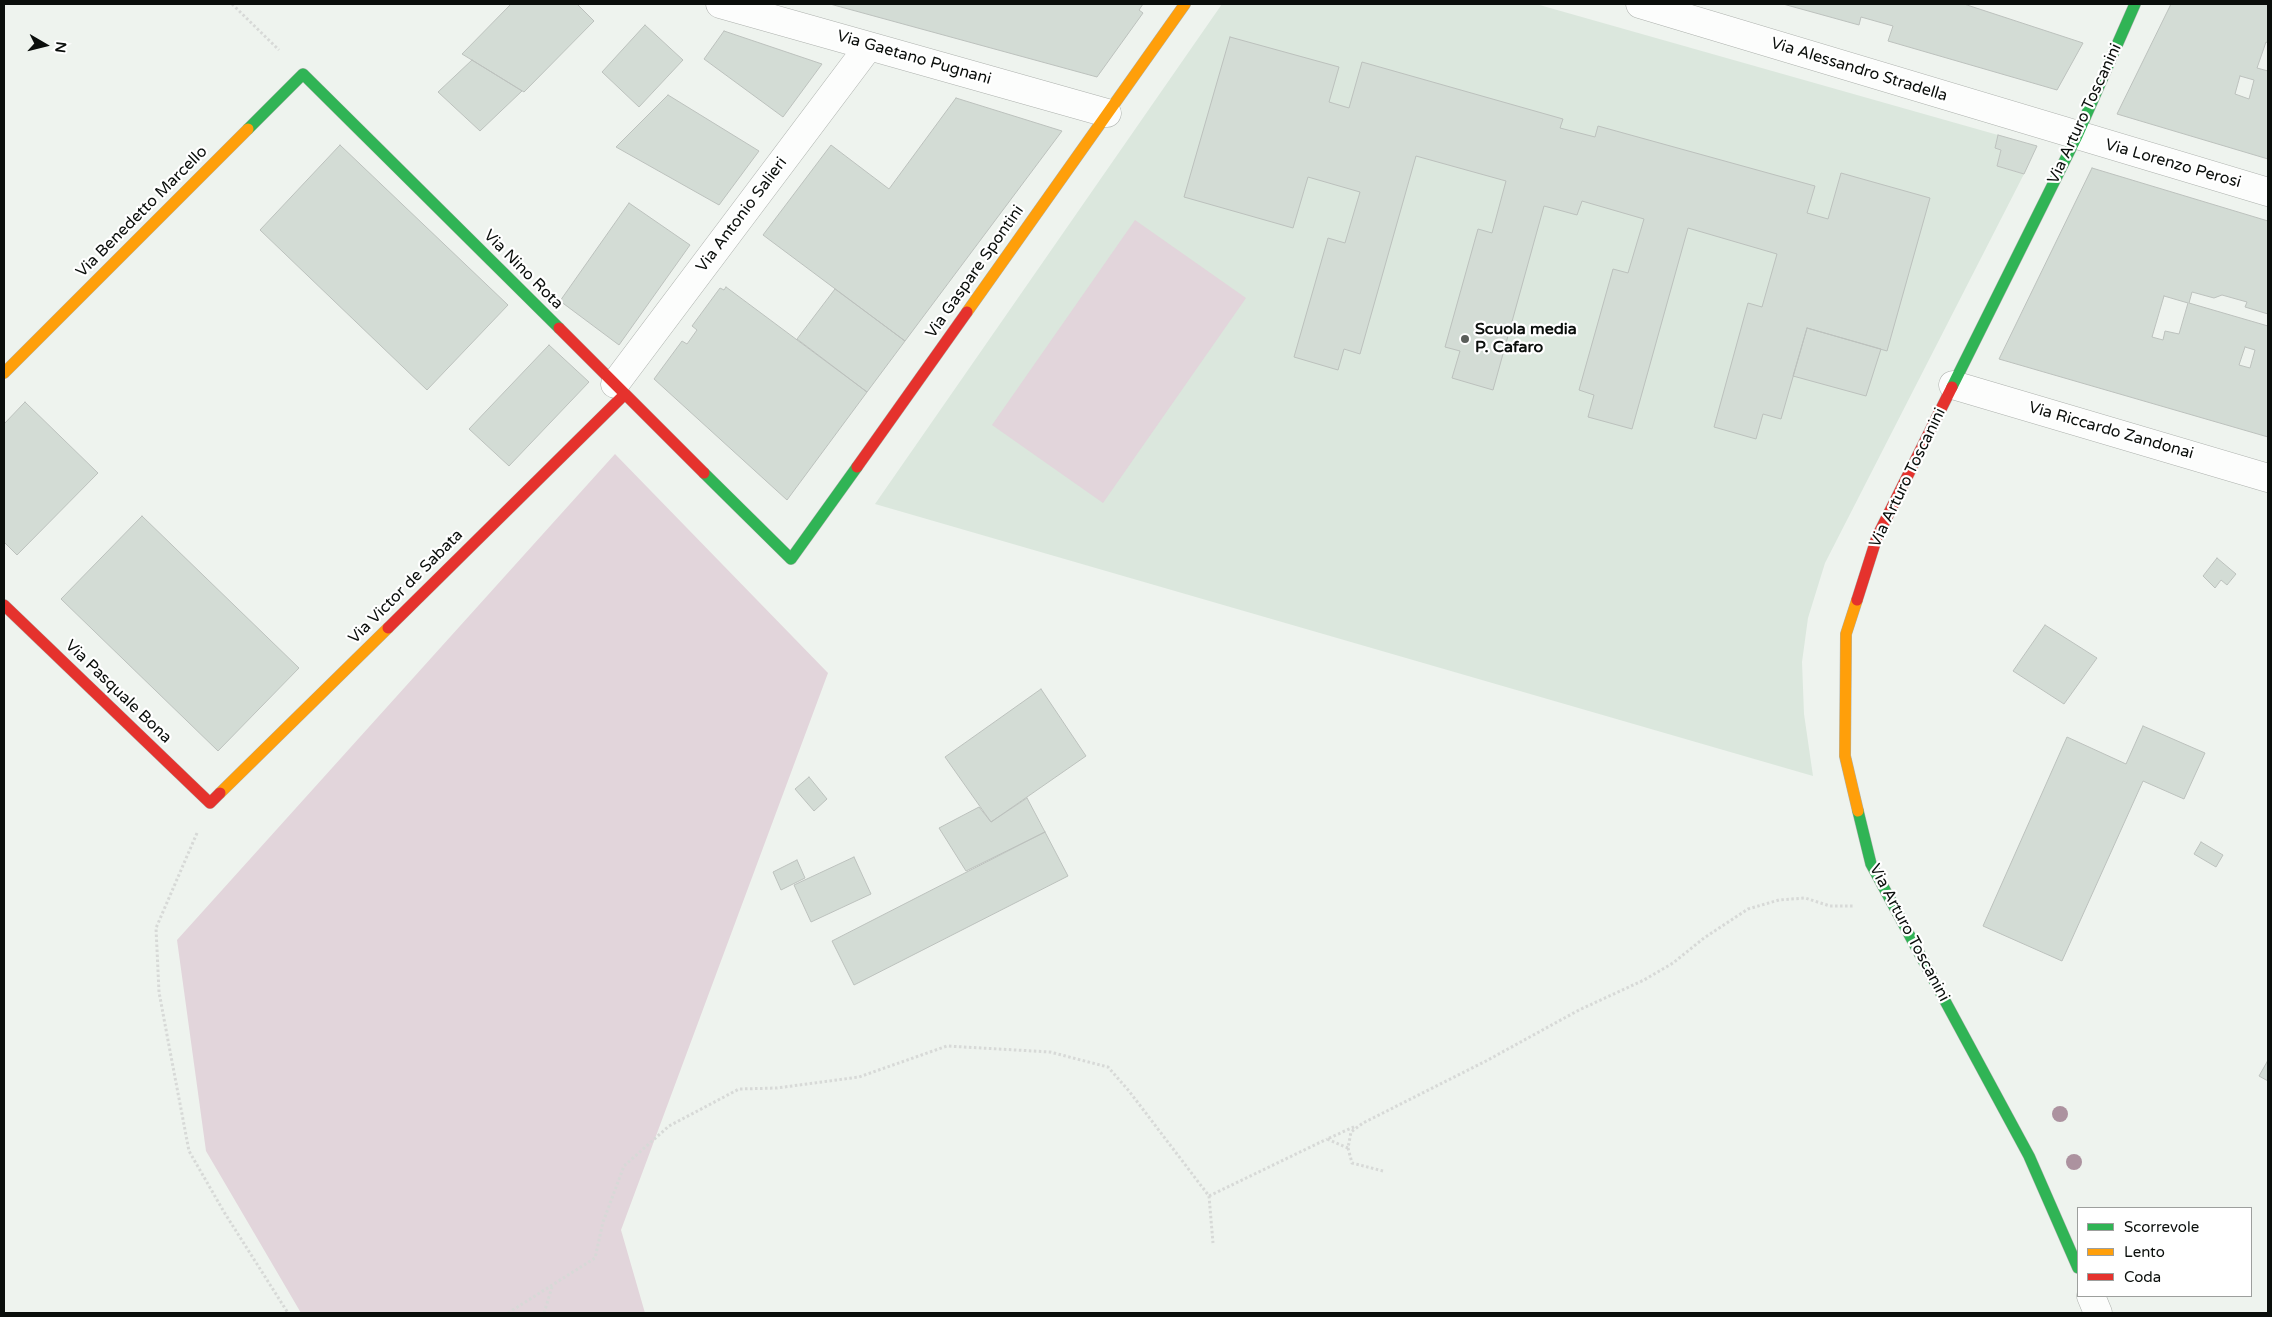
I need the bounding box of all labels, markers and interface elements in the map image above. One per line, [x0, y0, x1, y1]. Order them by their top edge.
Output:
north arrow [20, 20, 70, 70]
street label: Via Gaetano Pugnani [834, 27, 994, 89]
street label: Via Alessandro Stradella [1768, 34, 1950, 106]
text: N [51, 40, 70, 54]
street label: Via Arturo Toscanini [2044, 41, 2126, 187]
street label: Via Lorenzo Perosi [2103, 135, 2243, 193]
street label: Via Benedetto Marcello [72, 142, 212, 282]
street label: Via Antonio Salieri [693, 154, 791, 276]
street label: Via Gaspare Spontini [922, 202, 1028, 342]
street label: Via Nino Rota [479, 226, 567, 314]
place label: Scuola media P. Cafaro [1475, 320, 1577, 358]
marker: Scuola media P. Cafaro [1459, 333, 1471, 345]
street label: Via Riccardo Zandonai [2026, 398, 2196, 464]
street label: Via Arturo Toscanini [1866, 405, 1950, 551]
street label: Via Victor de Sabata [345, 526, 467, 648]
street label: Via Pasquale Bona [61, 636, 175, 748]
street label: Via Arturo Toscanini [1865, 861, 1953, 1005]
legend [2077, 1207, 2252, 1297]
text: Scorrevole [2124, 1218, 2199, 1236]
text: Lento [2124, 1243, 2165, 1261]
text: Coda [2124, 1268, 2161, 1286]

